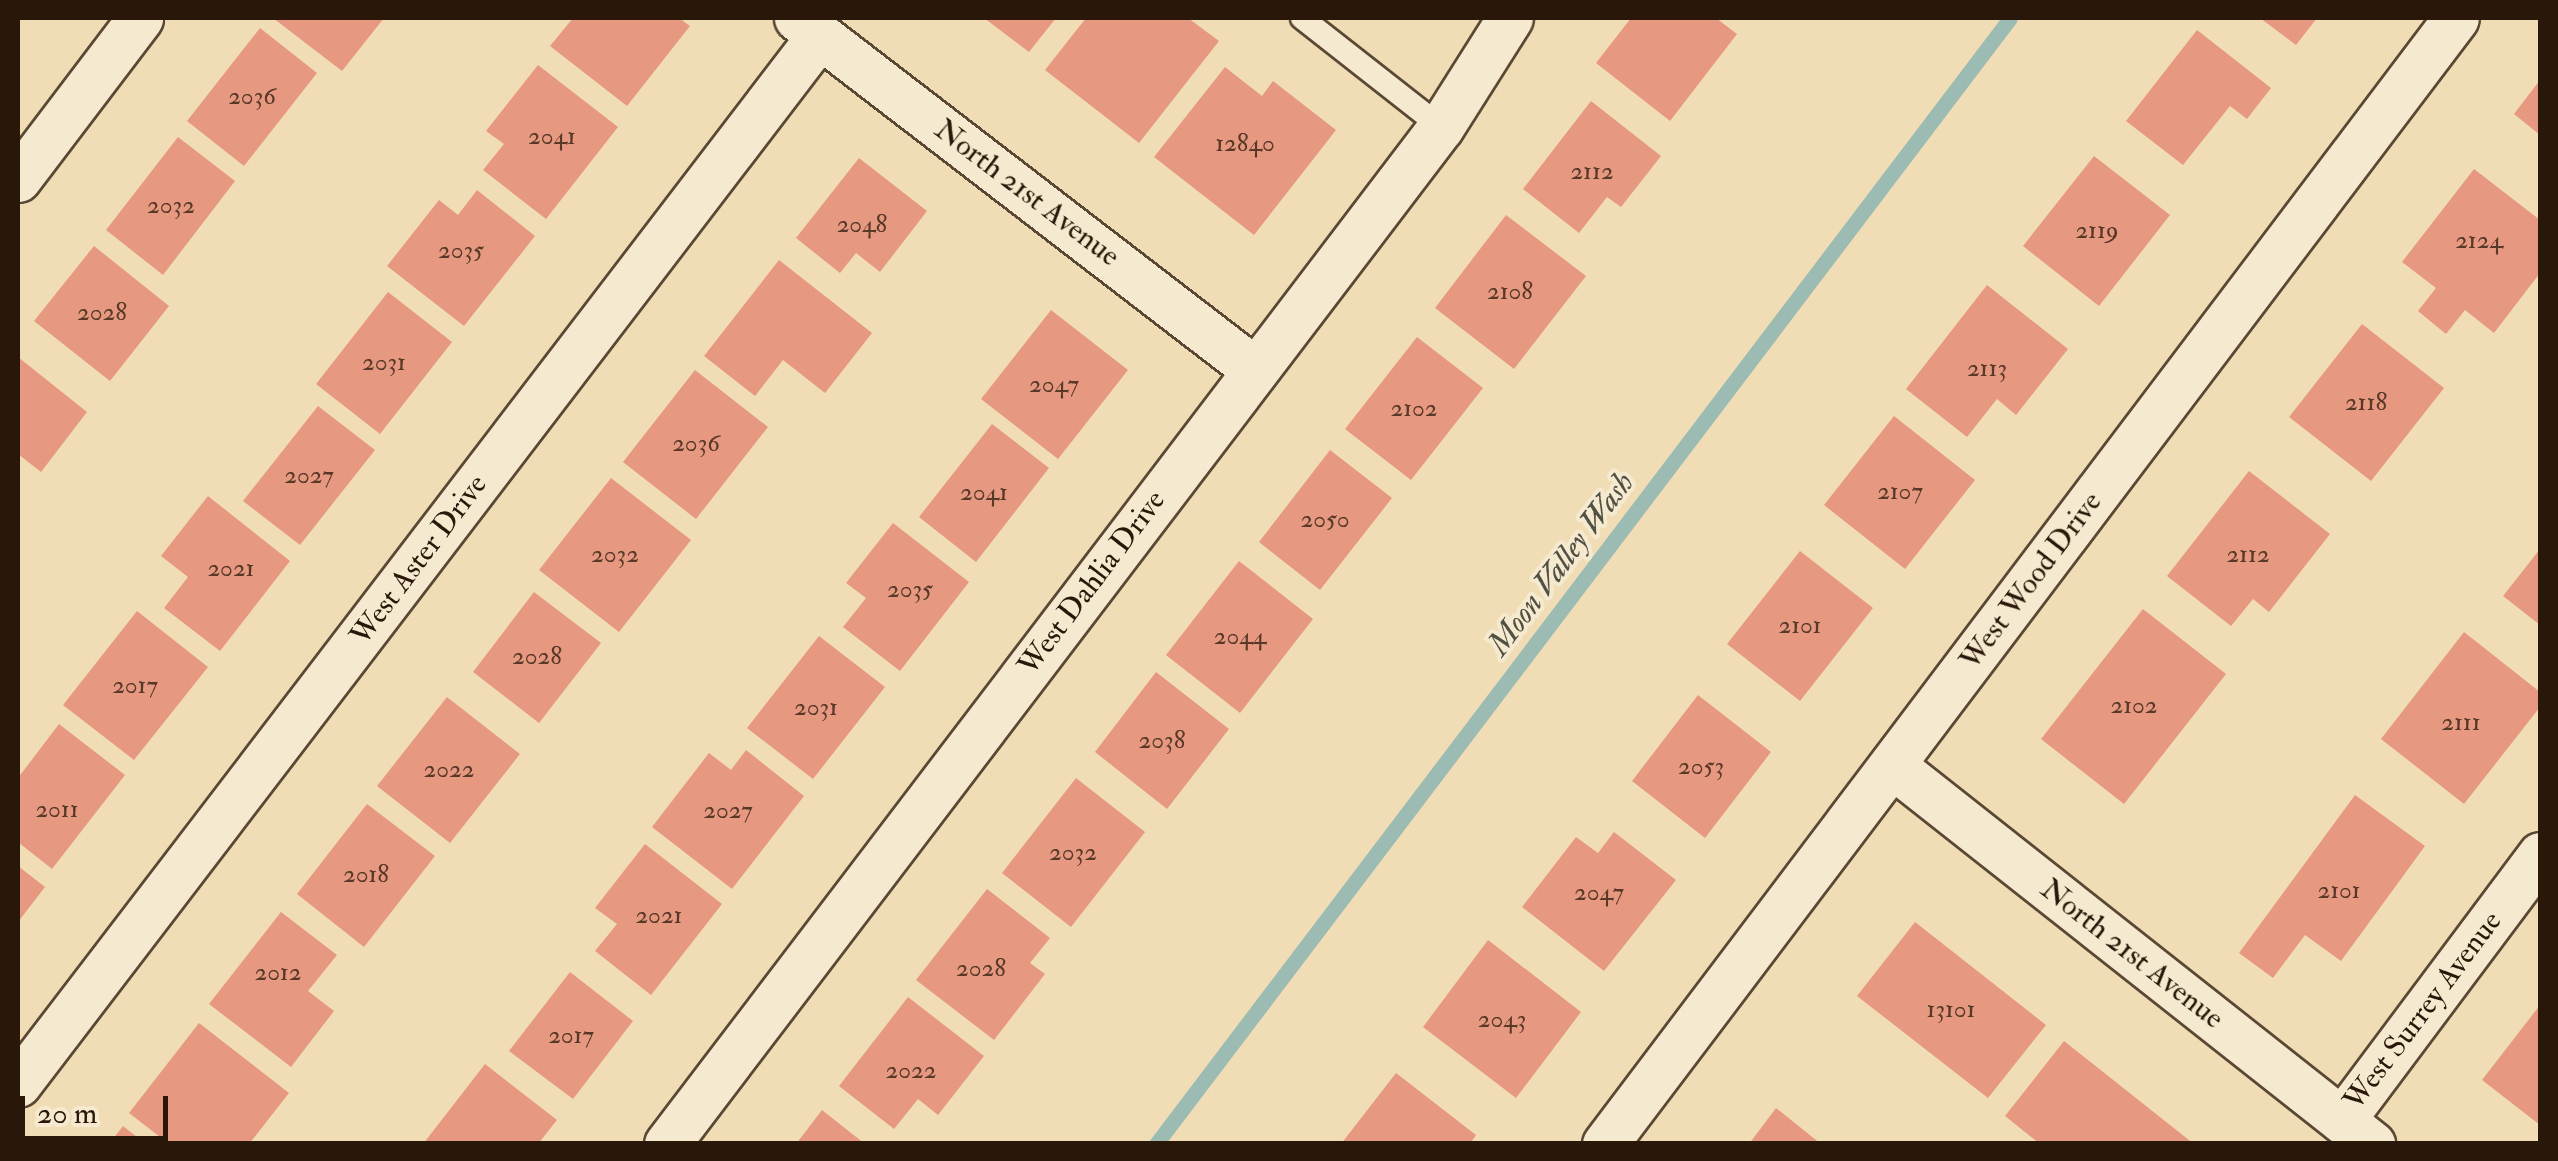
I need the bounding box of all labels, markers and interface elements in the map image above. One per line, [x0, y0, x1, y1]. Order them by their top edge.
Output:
house number: 2036 [228, 82, 276, 112]
street label: North 21st Avenue [927, 112, 1127, 274]
house number: 2041 [528, 122, 576, 152]
house number: 12840 [1215, 129, 1275, 159]
house number: 2112 [1570, 157, 1614, 187]
house number: 2032 [147, 191, 195, 221]
house number: 2048 [837, 210, 887, 240]
house number: 2119 [2075, 216, 2119, 246]
house number: 2124 [2455, 226, 2503, 256]
house number: 2035 [438, 236, 484, 266]
house number: 2108 [1487, 277, 1533, 307]
house number: 2028 [77, 298, 127, 328]
house number: 2031 [362, 348, 406, 378]
house number: 2113 [1967, 354, 2007, 384]
house number: 2047 [1029, 370, 1079, 400]
house number: 2118 [2345, 388, 2387, 418]
house number: 2102 [1391, 394, 1437, 424]
house number: 2036 [672, 429, 720, 459]
house number: 2027 [284, 461, 334, 491]
water label: Moon Valley Wash [1480, 465, 1642, 663]
street label: West Aster Drive [343, 468, 495, 652]
house number: 2107 [1877, 477, 1923, 507]
house number: 2041 [960, 478, 1008, 508]
street label: West Dahlia Drive [1011, 483, 1173, 683]
street label: West Wood Drive [1952, 485, 2110, 677]
house number: 2050 [1300, 505, 1350, 535]
house number: 2032 [591, 540, 639, 570]
house number: 2112 [2226, 540, 2270, 570]
house number: 2021 [207, 554, 255, 584]
house number: 2035 [887, 575, 933, 605]
house number: 2101 [1778, 611, 1822, 641]
house number: 2044 [1214, 622, 1266, 652]
house number: 2028 [512, 642, 562, 672]
house number: 2017 [112, 671, 158, 701]
house number: 2102 [2111, 691, 2157, 721]
house number: 2031 [794, 693, 838, 723]
house number: 2111 [2441, 708, 2481, 738]
house number: 2038 [1139, 726, 1185, 756]
house number: 2053 [1678, 752, 1724, 782]
house number: 2022 [424, 755, 474, 785]
house number: 2011 [35, 795, 79, 825]
house number: 2027 [703, 796, 753, 826]
house number: 2032 [1049, 838, 1097, 868]
house number: 2018 [343, 860, 389, 890]
street label: North 21st Avenue [2033, 871, 2231, 1037]
house number: 2101 [2317, 876, 2361, 906]
house number: 2047 [1574, 878, 1624, 908]
house number: 2021 [635, 901, 683, 931]
street label: West Surrey Avenue [2336, 904, 2510, 1118]
house number: 2028 [956, 954, 1006, 984]
house number: 2012 [255, 958, 301, 988]
house number: 13101 [1927, 995, 1975, 1025]
house number: 2043 [1478, 1005, 1526, 1035]
house number: 2017 [548, 1021, 594, 1051]
house number: 2022 [886, 1056, 936, 1086]
scale bar [25, 1076, 172, 1138]
text: 20 m [37, 1095, 97, 1132]

